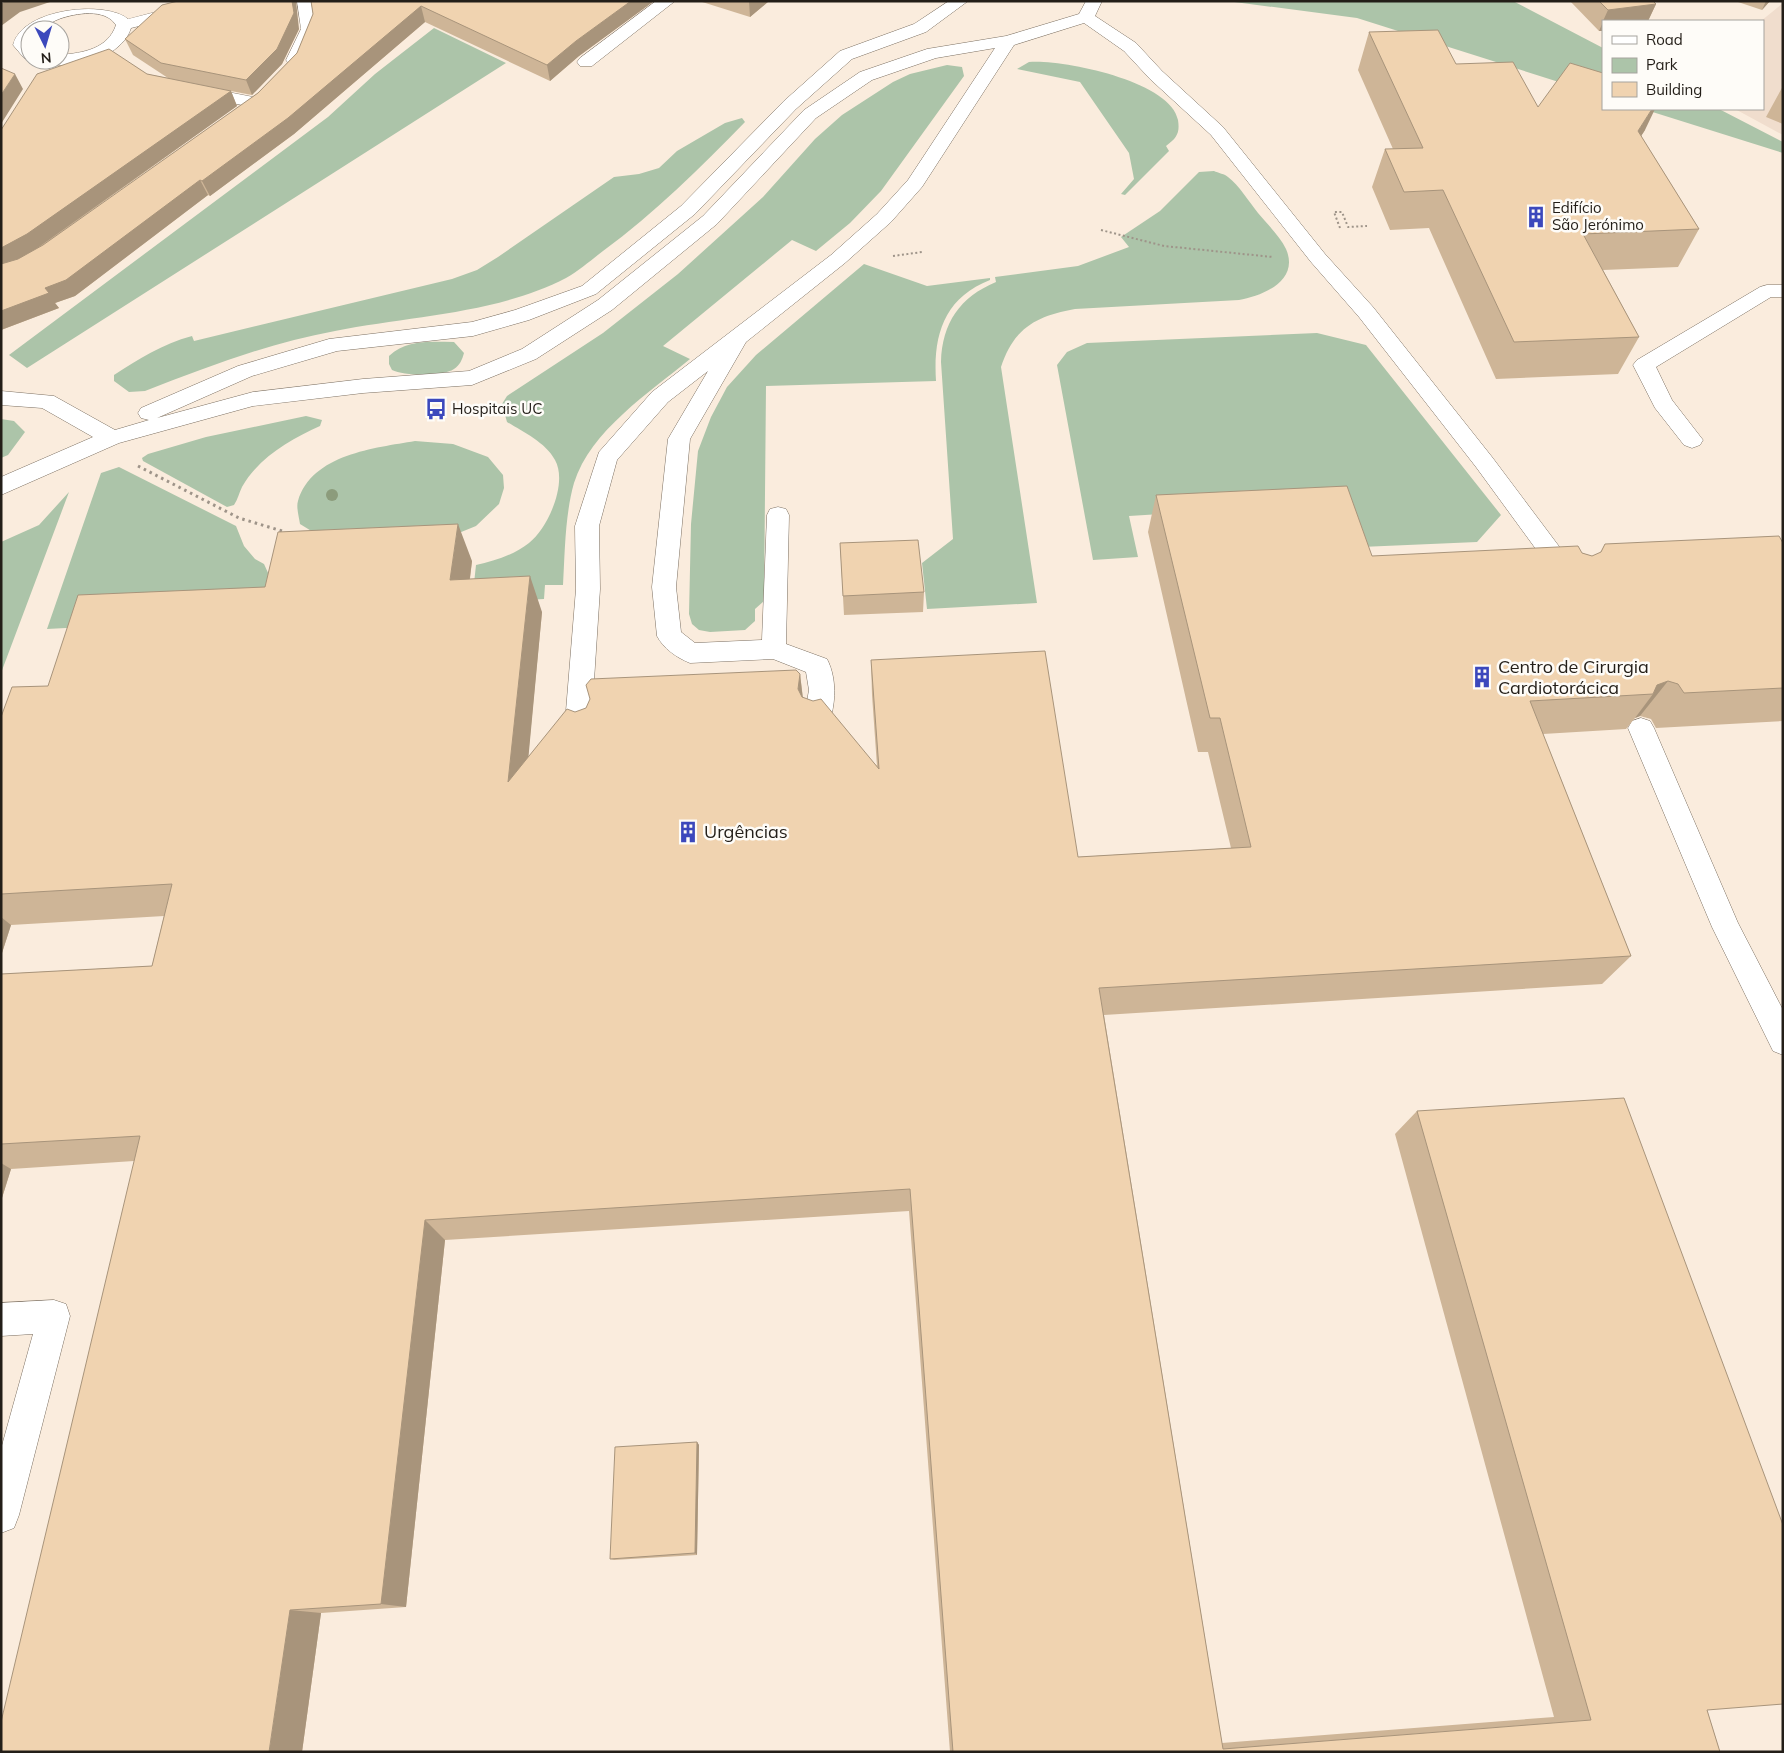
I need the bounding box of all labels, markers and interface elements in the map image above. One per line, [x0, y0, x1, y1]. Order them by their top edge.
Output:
north arrow [20, 20, 70, 70]
legend [1602, 20, 1764, 110]
text: Road [1646, 30, 1683, 49]
text: N [40, 49, 52, 67]
text: Park [1646, 55, 1678, 74]
text: Building [1646, 80, 1702, 99]
place label: Edifício São Jerónimo [1552, 198, 1644, 234]
building icon: Edifício São Jerónimo [1523, 204, 1549, 230]
bus stop icon: Hospitais UC [423, 396, 449, 422]
place label: Hospitais UC [452, 399, 542, 418]
place label: Centro de Cirurgia Cardiotorácica [1498, 655, 1649, 699]
building icon: Centro de Cirurgia Cardiotorácica [1469, 664, 1495, 690]
building icon: Urgências [675, 819, 701, 845]
place label: Urgências [704, 820, 788, 843]

